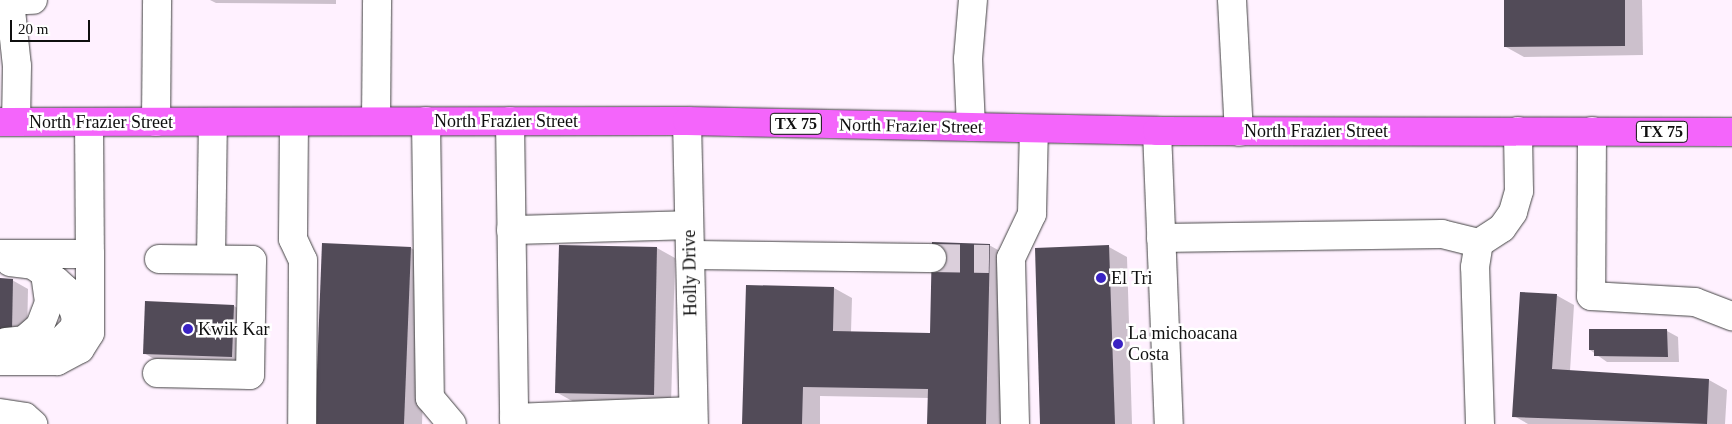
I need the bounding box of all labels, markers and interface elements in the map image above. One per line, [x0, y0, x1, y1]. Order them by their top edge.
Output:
scale bar [12, 10, 92, 42]
text: 20 m [18, 21, 48, 37]
street label: North Frazier Street [434, 110, 578, 132]
road number: TX 75 [770, 110, 822, 138]
street label: North Frazier Street [29, 111, 173, 133]
street label: North Frazier Street [839, 114, 983, 138]
road number: TX 75 [1636, 118, 1688, 146]
street label: North Frazier Street [1244, 120, 1388, 142]
street label: Holly Drive [678, 230, 702, 316]
place label: El Tri [1111, 267, 1153, 289]
marker: El Tri [1095, 272, 1107, 284]
place label: Kwik Kar [198, 318, 269, 340]
marker: Kwik Kar [182, 323, 194, 335]
place label: La michoacana Costa [1128, 323, 1237, 366]
marker: La michoacana Costa [1112, 338, 1124, 350]

